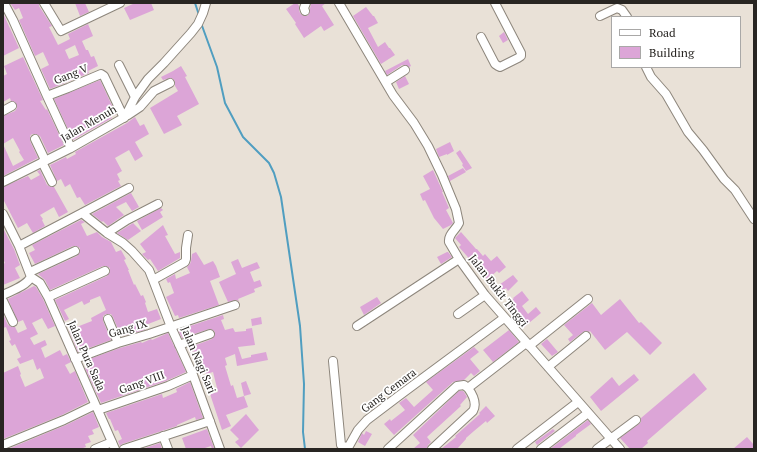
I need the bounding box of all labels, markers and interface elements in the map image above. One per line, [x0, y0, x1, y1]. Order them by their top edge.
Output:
legend [611, 16, 741, 68]
text: Road [649, 25, 676, 40]
text: Building [649, 45, 694, 60]
street label: Gang V [52, 62, 90, 88]
street label: Jalan Menuh [59, 103, 119, 145]
street label: Jalan Bukit Tinggi [466, 252, 530, 330]
street label: Gang IX [107, 317, 149, 341]
street label: Jalan Pura Sada [65, 319, 107, 393]
street label: Jalan Nagi Sari [178, 324, 218, 396]
street label: Gang Cemara [359, 366, 419, 416]
street label: Gang VIII [118, 369, 166, 397]

